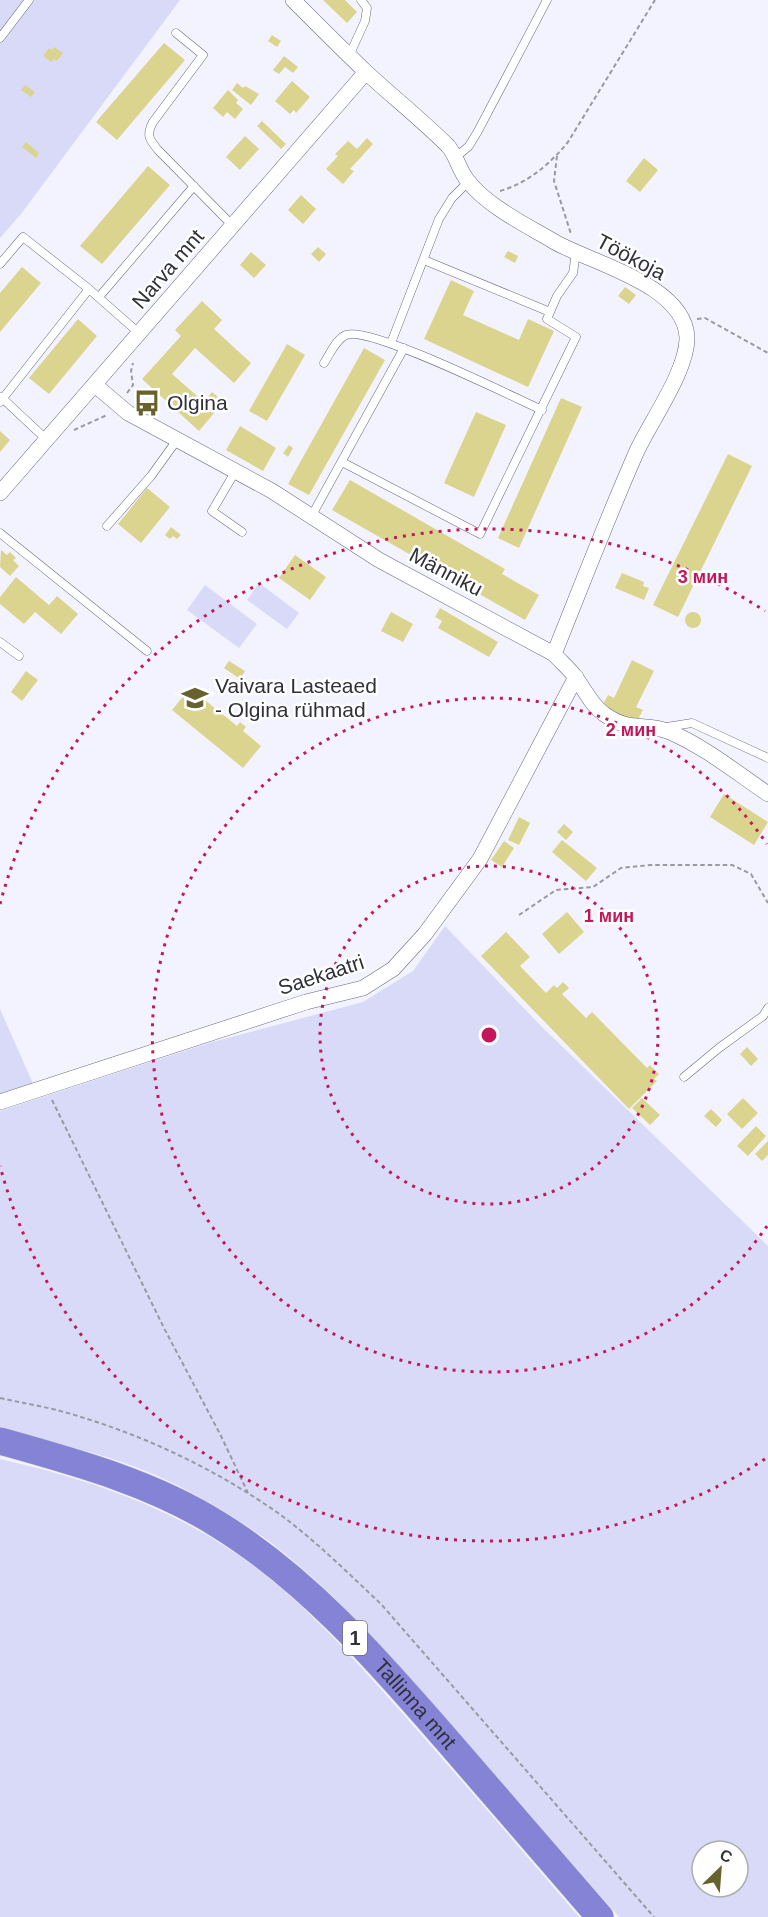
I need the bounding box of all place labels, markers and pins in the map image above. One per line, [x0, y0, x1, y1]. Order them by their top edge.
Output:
bus stop icon: Olgina [132, 388, 162, 418]
place label: Olgina [167, 391, 228, 414]
place label: Vaivara Lasteaed - Olgina rühmad [215, 674, 377, 721]
school or university icon: Vaivara Lasteaed - Olgina rühmad [180, 683, 210, 713]
centre of rings [479, 1025, 499, 1045]

